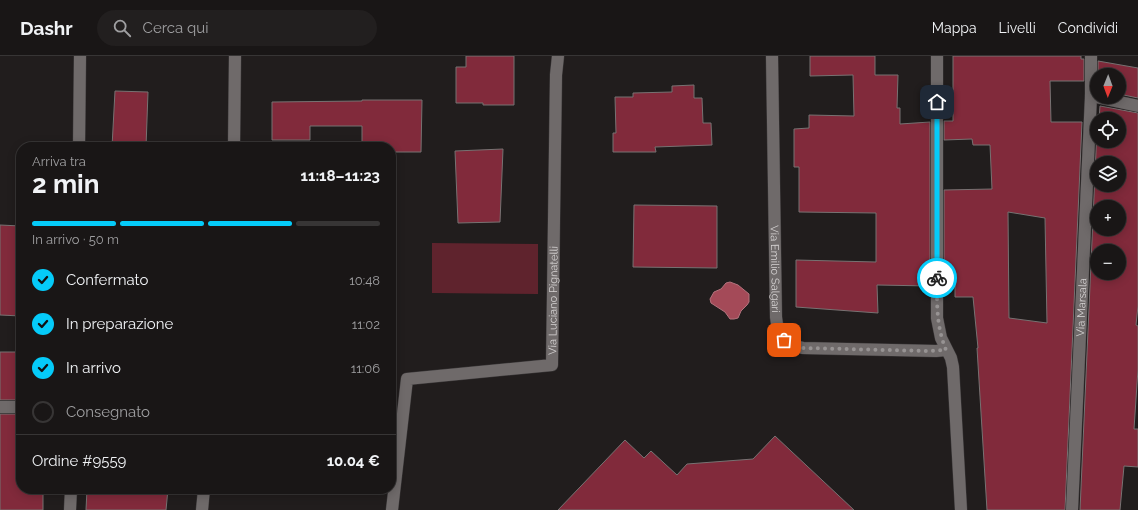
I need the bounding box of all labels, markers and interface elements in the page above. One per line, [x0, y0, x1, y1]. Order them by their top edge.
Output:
search box [97, 10, 377, 46]
text: Dashr [20, 17, 73, 39]
icon: search [111, 17, 133, 39]
text: Cerca qui [143, 19, 208, 37]
text: Mappa [932, 20, 977, 36]
text: Livelli [999, 20, 1036, 36]
text: Condividi [1058, 20, 1118, 36]
north arrow [1090, 68, 1126, 104]
map controls [1090, 68, 1126, 280]
pin [920, 85, 954, 119]
icon: home [926, 91, 948, 113]
button: locate [1090, 112, 1126, 148]
text: Arriva tra [32, 154, 86, 169]
button: layers [1090, 156, 1126, 192]
text: 11:18–11:23 [301, 167, 380, 185]
text: 2 min [32, 169, 99, 199]
button: + [1090, 200, 1126, 236]
street label: Via Emilio Salgari [768, 225, 782, 313]
text: In arrivo · 50 m [32, 232, 119, 247]
button: − [1090, 244, 1126, 280]
street label: Via Luciano Pignatelli [546, 246, 561, 355]
courier [917, 258, 957, 298]
icon: bike [926, 267, 948, 289]
icon: check [32, 269, 54, 291]
text: Confermato [66, 271, 148, 289]
text: 10:48 [349, 273, 380, 288]
street label: Via Marsala [1074, 278, 1090, 337]
icon: check [32, 313, 54, 335]
text: In preparazione [66, 315, 173, 333]
text: 11:02 [352, 317, 380, 332]
pin [767, 323, 801, 357]
icon: bag [773, 329, 795, 351]
icon: check [32, 357, 54, 379]
text: In arrivo [66, 359, 121, 377]
text: 11:06 [351, 361, 380, 376]
text: Consegnato [66, 403, 150, 421]
text: Ordine #9559 [32, 452, 126, 470]
text: 10.04 € [327, 452, 380, 470]

